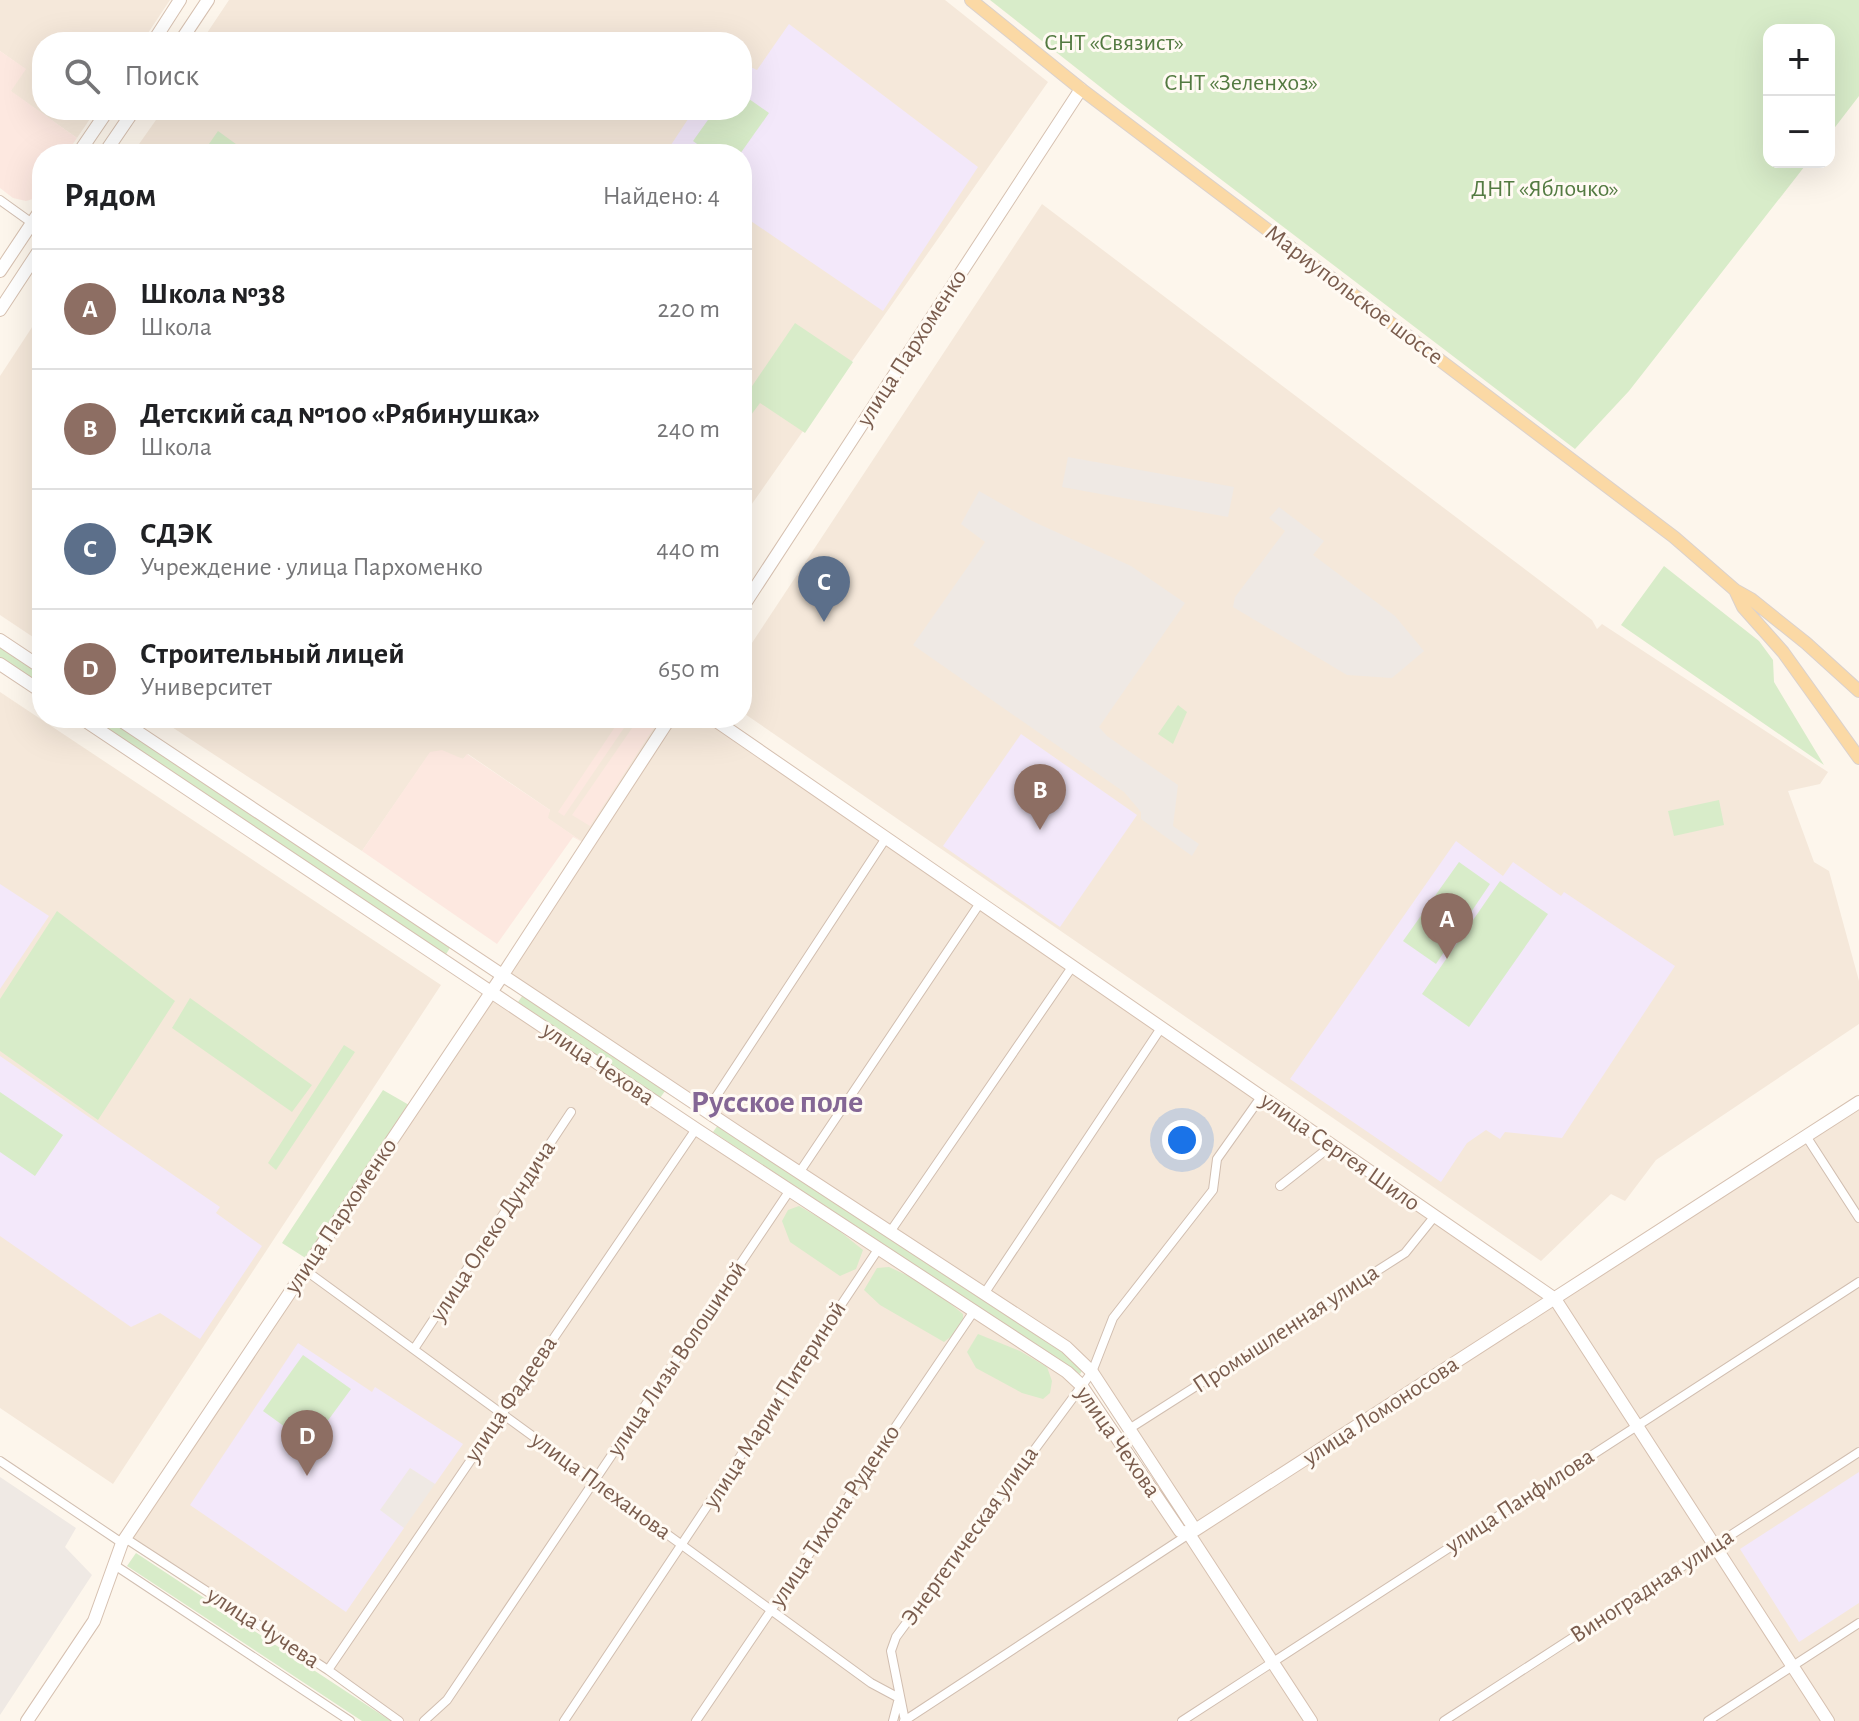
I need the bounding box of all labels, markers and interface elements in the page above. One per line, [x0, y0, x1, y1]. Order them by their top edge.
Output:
map controls [1763, 24, 1835, 168]
button: + [1763, 24, 1835, 96]
park label: СНТ «Связист» [1044, 31, 1184, 55]
search box [32, 32, 752, 120]
icon: search [60, 54, 104, 98]
text: Поиск [124, 61, 199, 91]
park label: СНТ «Зеленхоз» [1164, 71, 1318, 95]
button: − [1763, 96, 1835, 168]
park label: ДНТ «Яблочко» [1471, 177, 1619, 201]
text: Рядом [64, 179, 156, 213]
text: Найдено: 4 [602, 183, 720, 209]
street label: Мариупольское шоссе [1261, 220, 1447, 370]
street label: улица Пархоменко [852, 265, 972, 432]
text: Школа №38 [140, 279, 286, 309]
text: A [82, 296, 98, 322]
text: 220 m [658, 296, 720, 322]
text: Школа [140, 314, 212, 340]
text: Детский сад №100 «Рябинушка» [140, 399, 540, 429]
text: B [82, 416, 98, 442]
text: 240 m [657, 416, 720, 442]
text: Школа [140, 434, 212, 460]
text: СДЭК [140, 519, 213, 549]
text: C [83, 536, 97, 562]
text: 440 m [656, 536, 720, 562]
text: Учреждение · улица Пархоменко [140, 554, 483, 580]
pin: C [798, 556, 850, 622]
text: Строительный лицей [140, 639, 405, 669]
text: D [81, 656, 99, 682]
text: 650 m [658, 656, 720, 682]
text: Университет [140, 674, 272, 700]
pin: B [1014, 764, 1066, 830]
pin: A [1421, 893, 1473, 959]
street label: улица Чехова [537, 1017, 658, 1110]
district label: Русское поле [691, 1086, 863, 1118]
street label: улица Сергея Шило [1255, 1088, 1424, 1216]
your location [1162, 1120, 1202, 1160]
street label: улица Пархоменко [280, 1134, 402, 1299]
street label: улица Олеко Дундича [425, 1136, 560, 1326]
street label: улица Лизы Волошиной [602, 1257, 751, 1462]
street label: Промышленная улица [1189, 1260, 1383, 1398]
street label: улица Марии Питериной [699, 1297, 851, 1514]
street label: улица Фадеева [460, 1332, 562, 1467]
street label: улица Ломоносова [1298, 1352, 1463, 1471]
street label: улица Чехова [1070, 1381, 1165, 1502]
pin: D [281, 1410, 333, 1476]
street label: улица Тихона Руденко [765, 1421, 905, 1612]
street label: улица Плеханова [526, 1427, 675, 1545]
street label: Энергетическая улица [897, 1442, 1043, 1630]
street label: улица Панфилова [1441, 1444, 1599, 1558]
street label: Виноградная улица [1566, 1524, 1738, 1648]
street label: улица Чучева [202, 1582, 324, 1673]

